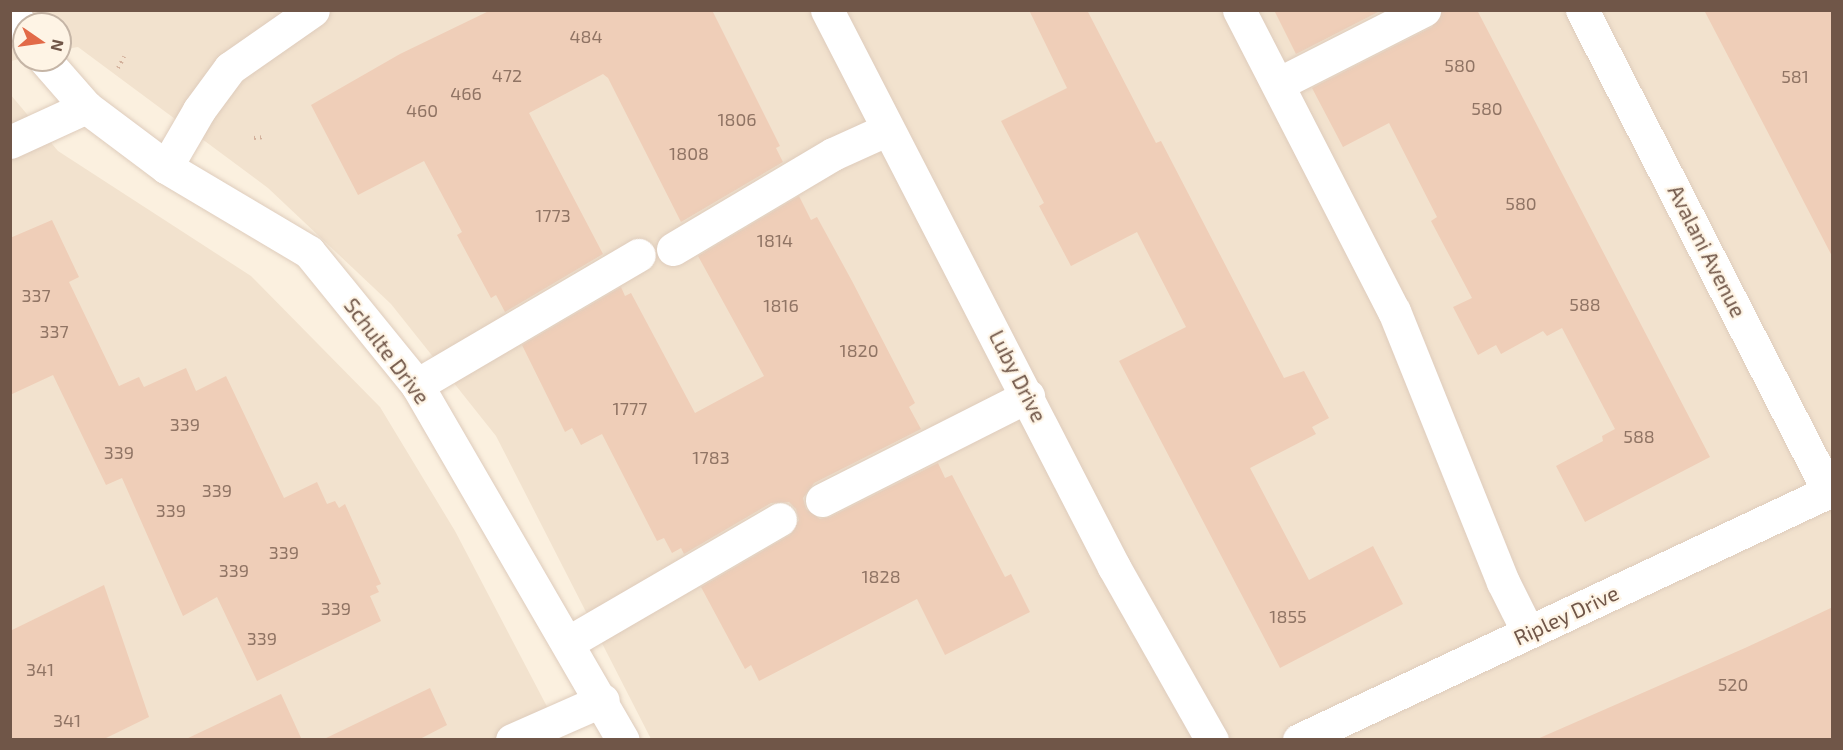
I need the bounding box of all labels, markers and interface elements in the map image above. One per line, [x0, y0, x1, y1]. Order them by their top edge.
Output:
north arrow [12, 12, 72, 72]
house number: 484 [569, 25, 603, 47]
text: N [48, 38, 69, 53]
house number: 580 [1444, 54, 1476, 76]
house number: 472 [492, 64, 522, 86]
house number: 581 [1781, 65, 1809, 87]
house number: 466 [450, 82, 482, 104]
house number: 580 [1471, 97, 1503, 119]
house number: 460 [406, 99, 438, 121]
house number: 1806 [717, 108, 757, 130]
house number: 1808 [669, 142, 709, 164]
street label: Avalani Avenue [1663, 180, 1751, 322]
house number: 580 [1505, 192, 1537, 214]
house number: 1773 [535, 204, 571, 226]
house number: 1814 [757, 229, 793, 251]
house number: 337 [21, 284, 51, 306]
street label: Schulte Drive [339, 293, 435, 409]
house number: 588 [1569, 293, 1601, 315]
house number: 1816 [763, 294, 799, 316]
house number: 337 [39, 320, 69, 342]
street label: Luby Drive [984, 326, 1052, 426]
house number: 1820 [839, 339, 879, 361]
house number: 1777 [613, 397, 647, 419]
house number: 339 [170, 413, 200, 435]
house number: 588 [1623, 425, 1655, 447]
house number: 339 [104, 441, 134, 463]
house number: 1783 [692, 446, 730, 468]
house number: 339 [202, 479, 232, 501]
house number: 339 [156, 499, 186, 521]
house number: 339 [269, 541, 299, 563]
house number: 339 [219, 559, 249, 581]
house number: 1828 [861, 565, 901, 587]
street label: Ripley Drive [1509, 580, 1623, 650]
house number: 339 [321, 597, 351, 619]
house number: 1855 [1269, 605, 1307, 627]
house number: 339 [247, 627, 277, 649]
house number: 341 [26, 658, 54, 680]
house number: 520 [1718, 673, 1748, 695]
house number: 341 [53, 709, 81, 731]

